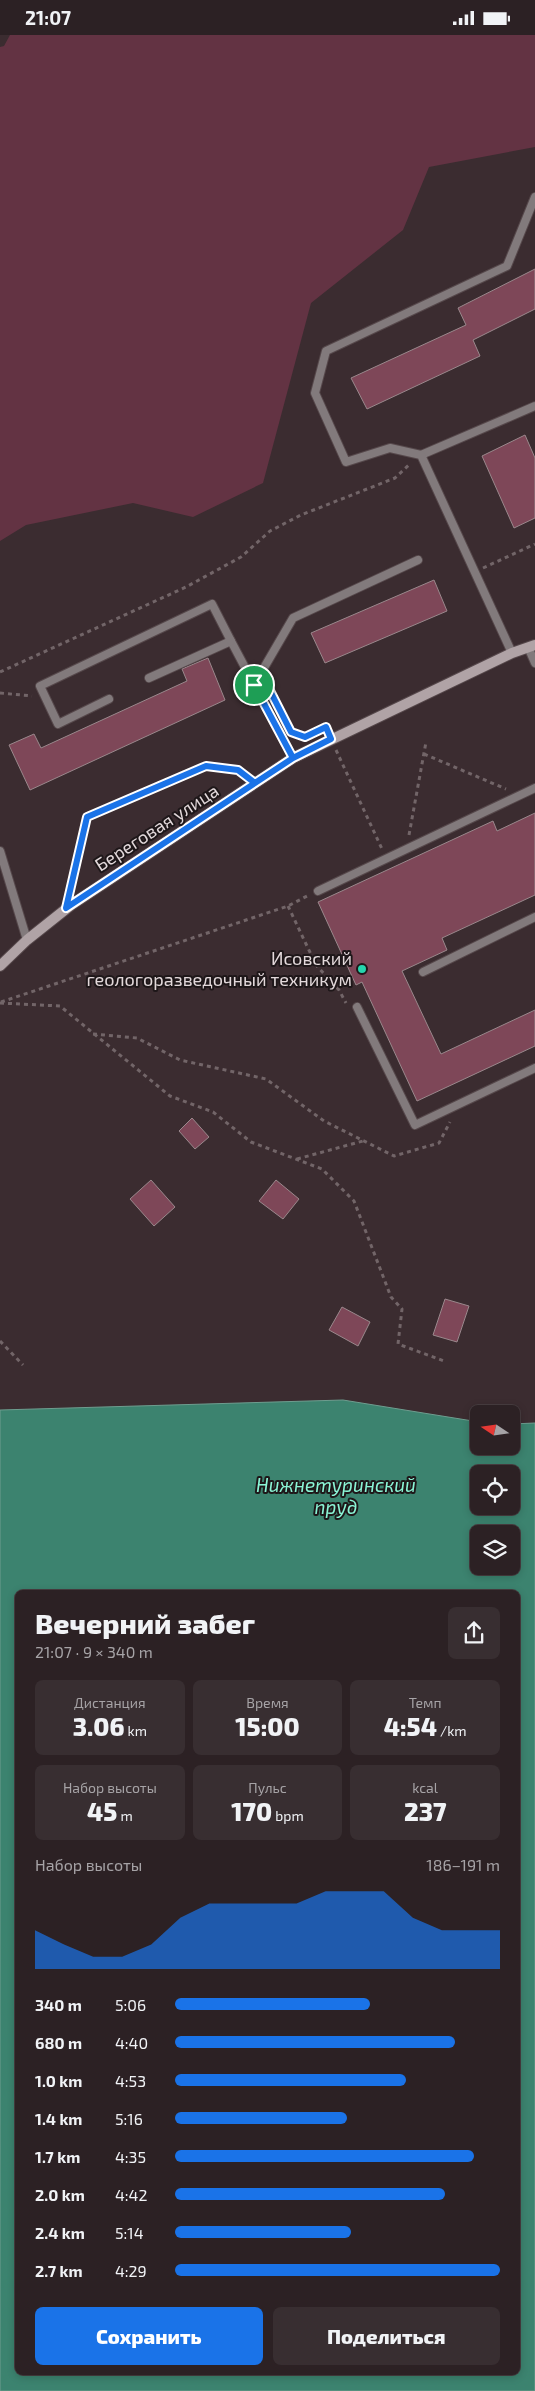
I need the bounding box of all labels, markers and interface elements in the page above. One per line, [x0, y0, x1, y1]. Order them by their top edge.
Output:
text: 21:07 [25, 6, 71, 29]
pin [233, 664, 275, 706]
icon: arrive [240, 671, 268, 699]
street label: Береговая улица [90, 779, 222, 875]
place label: Исовский геологоразведочный техникум [86, 947, 352, 990]
marker: Исовский геологоразведочный техникум [356, 963, 368, 975]
north arrow [470, 1405, 520, 1455]
map controls [470, 1405, 520, 1575]
button: locate [470, 1465, 520, 1515]
water label: Нижнетуринский пруд [256, 1473, 416, 1518]
button: layers [470, 1525, 520, 1575]
text: Вечерний забег [35, 1606, 255, 1640]
button: share [448, 1607, 500, 1659]
text: 21:07 · 9 × 340 m [35, 1642, 153, 1661]
text: Дистанция [74, 1694, 146, 1711]
text: Время [246, 1694, 289, 1711]
text: Темп [409, 1694, 442, 1711]
text: 3.06 [73, 1711, 124, 1741]
text: 15:00 [235, 1711, 300, 1741]
text: 4:54 [384, 1711, 437, 1741]
text: km [124, 1722, 147, 1739]
text: /km [437, 1722, 467, 1739]
text: Набор высоты [63, 1779, 157, 1796]
text: Пульс [248, 1779, 287, 1796]
text: kcal [412, 1779, 438, 1796]
text: 45 [87, 1796, 117, 1826]
text: 170 [231, 1796, 272, 1826]
text: 237 [404, 1796, 446, 1826]
text: m [117, 1807, 133, 1824]
text: bpm [272, 1807, 304, 1824]
text: Набор высоты [35, 1855, 142, 1874]
text: 186–191 m [426, 1855, 500, 1874]
text: 340 m [35, 1995, 82, 2014]
text: 5:06 [115, 1995, 146, 2014]
text: 680 m [35, 2033, 82, 2052]
text: 4:40 [115, 2033, 148, 2052]
text: 1.0 km [35, 2071, 82, 2090]
text: 4:53 [115, 2071, 146, 2090]
text: 1.4 km [35, 2109, 82, 2128]
text: 5:16 [115, 2109, 143, 2128]
text: 1.7 km [35, 2147, 80, 2166]
text: 4:35 [115, 2147, 146, 2166]
text: 2.0 km [35, 2185, 85, 2204]
text: 4:42 [115, 2185, 147, 2204]
text: 2.4 km [35, 2223, 85, 2242]
text: 5:14 [115, 2223, 144, 2242]
text: 2.7 km [35, 2261, 83, 2280]
text: 4:29 [115, 2261, 147, 2280]
button: Сохранить [35, 2307, 263, 2365]
button: Поделиться [273, 2307, 500, 2365]

